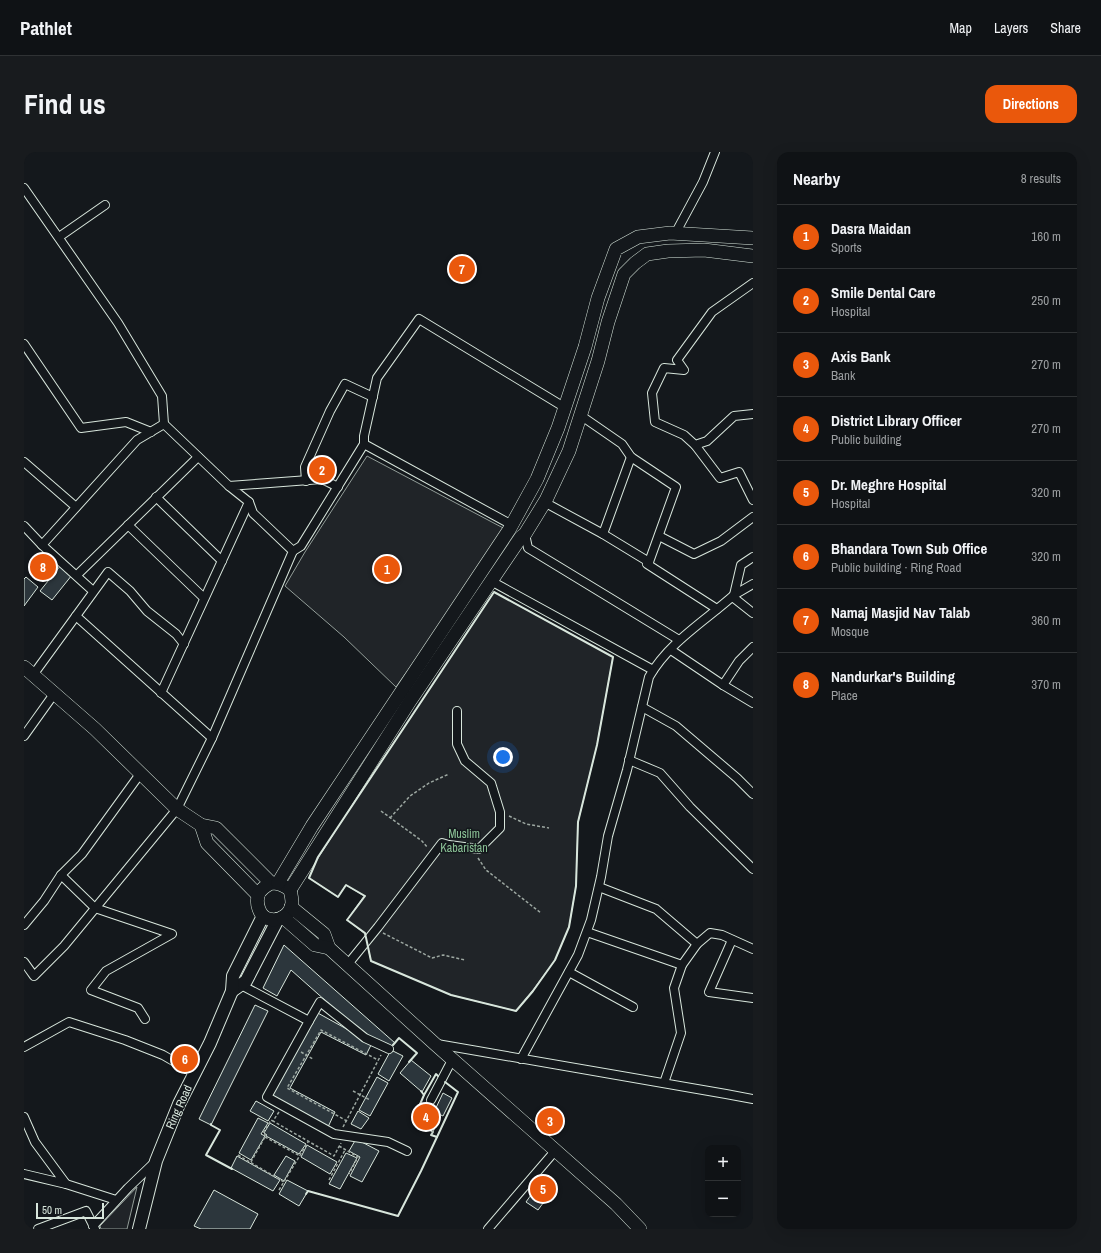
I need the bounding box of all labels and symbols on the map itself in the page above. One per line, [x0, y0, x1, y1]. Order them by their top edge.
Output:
pin: 7 [449, 254, 475, 284]
pin: 2 [309, 455, 335, 485]
pin: 8 [30, 552, 56, 582]
pin: 1 [374, 554, 400, 584]
your location [493, 747, 513, 767]
park label: Muslim Kabaristan [440, 826, 488, 856]
pin: 6 [172, 1044, 198, 1074]
street label: Ring Road [162, 1082, 196, 1132]
pin: 4 [413, 1102, 439, 1132]
pin: 3 [537, 1106, 563, 1136]
pin: 5 [530, 1174, 556, 1204]
scale bar [36, 1201, 104, 1220]

